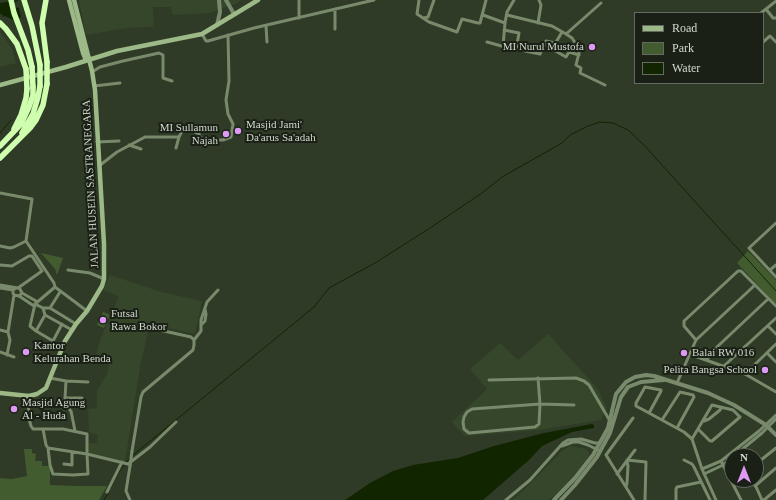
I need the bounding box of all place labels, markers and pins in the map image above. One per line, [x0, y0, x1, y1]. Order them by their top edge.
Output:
place label: MI Nurul Mustofa [503, 40, 584, 54]
marker: MI Nurul Mustofa [587, 42, 597, 52]
place label: Masjid Jami' Da'arus Sa'adah [246, 118, 316, 144]
place label: MI Sullamun Najah [160, 121, 218, 147]
marker: Masjid Jami' Da'arus Sa'adah [233, 126, 243, 136]
marker: MI Sullamun Najah [221, 129, 231, 139]
place label: Futsal Rawa Bokor [111, 307, 166, 333]
marker: Futsal Rawa Bokor [98, 315, 108, 325]
place label: Kantor Kelurahan Benda [34, 339, 111, 365]
place label: Balai RW 016 [692, 346, 754, 360]
marker: Kantor Kelurahan Benda [21, 347, 31, 357]
marker: Balai RW 016 [679, 348, 689, 358]
place label: Pelita Bangsa School [664, 363, 757, 377]
marker: Pelita Bangsa School [760, 365, 770, 375]
place label: Masjid Agung Al - Huda [22, 396, 85, 422]
marker: Masjid Agung Al - Huda [9, 404, 19, 414]

